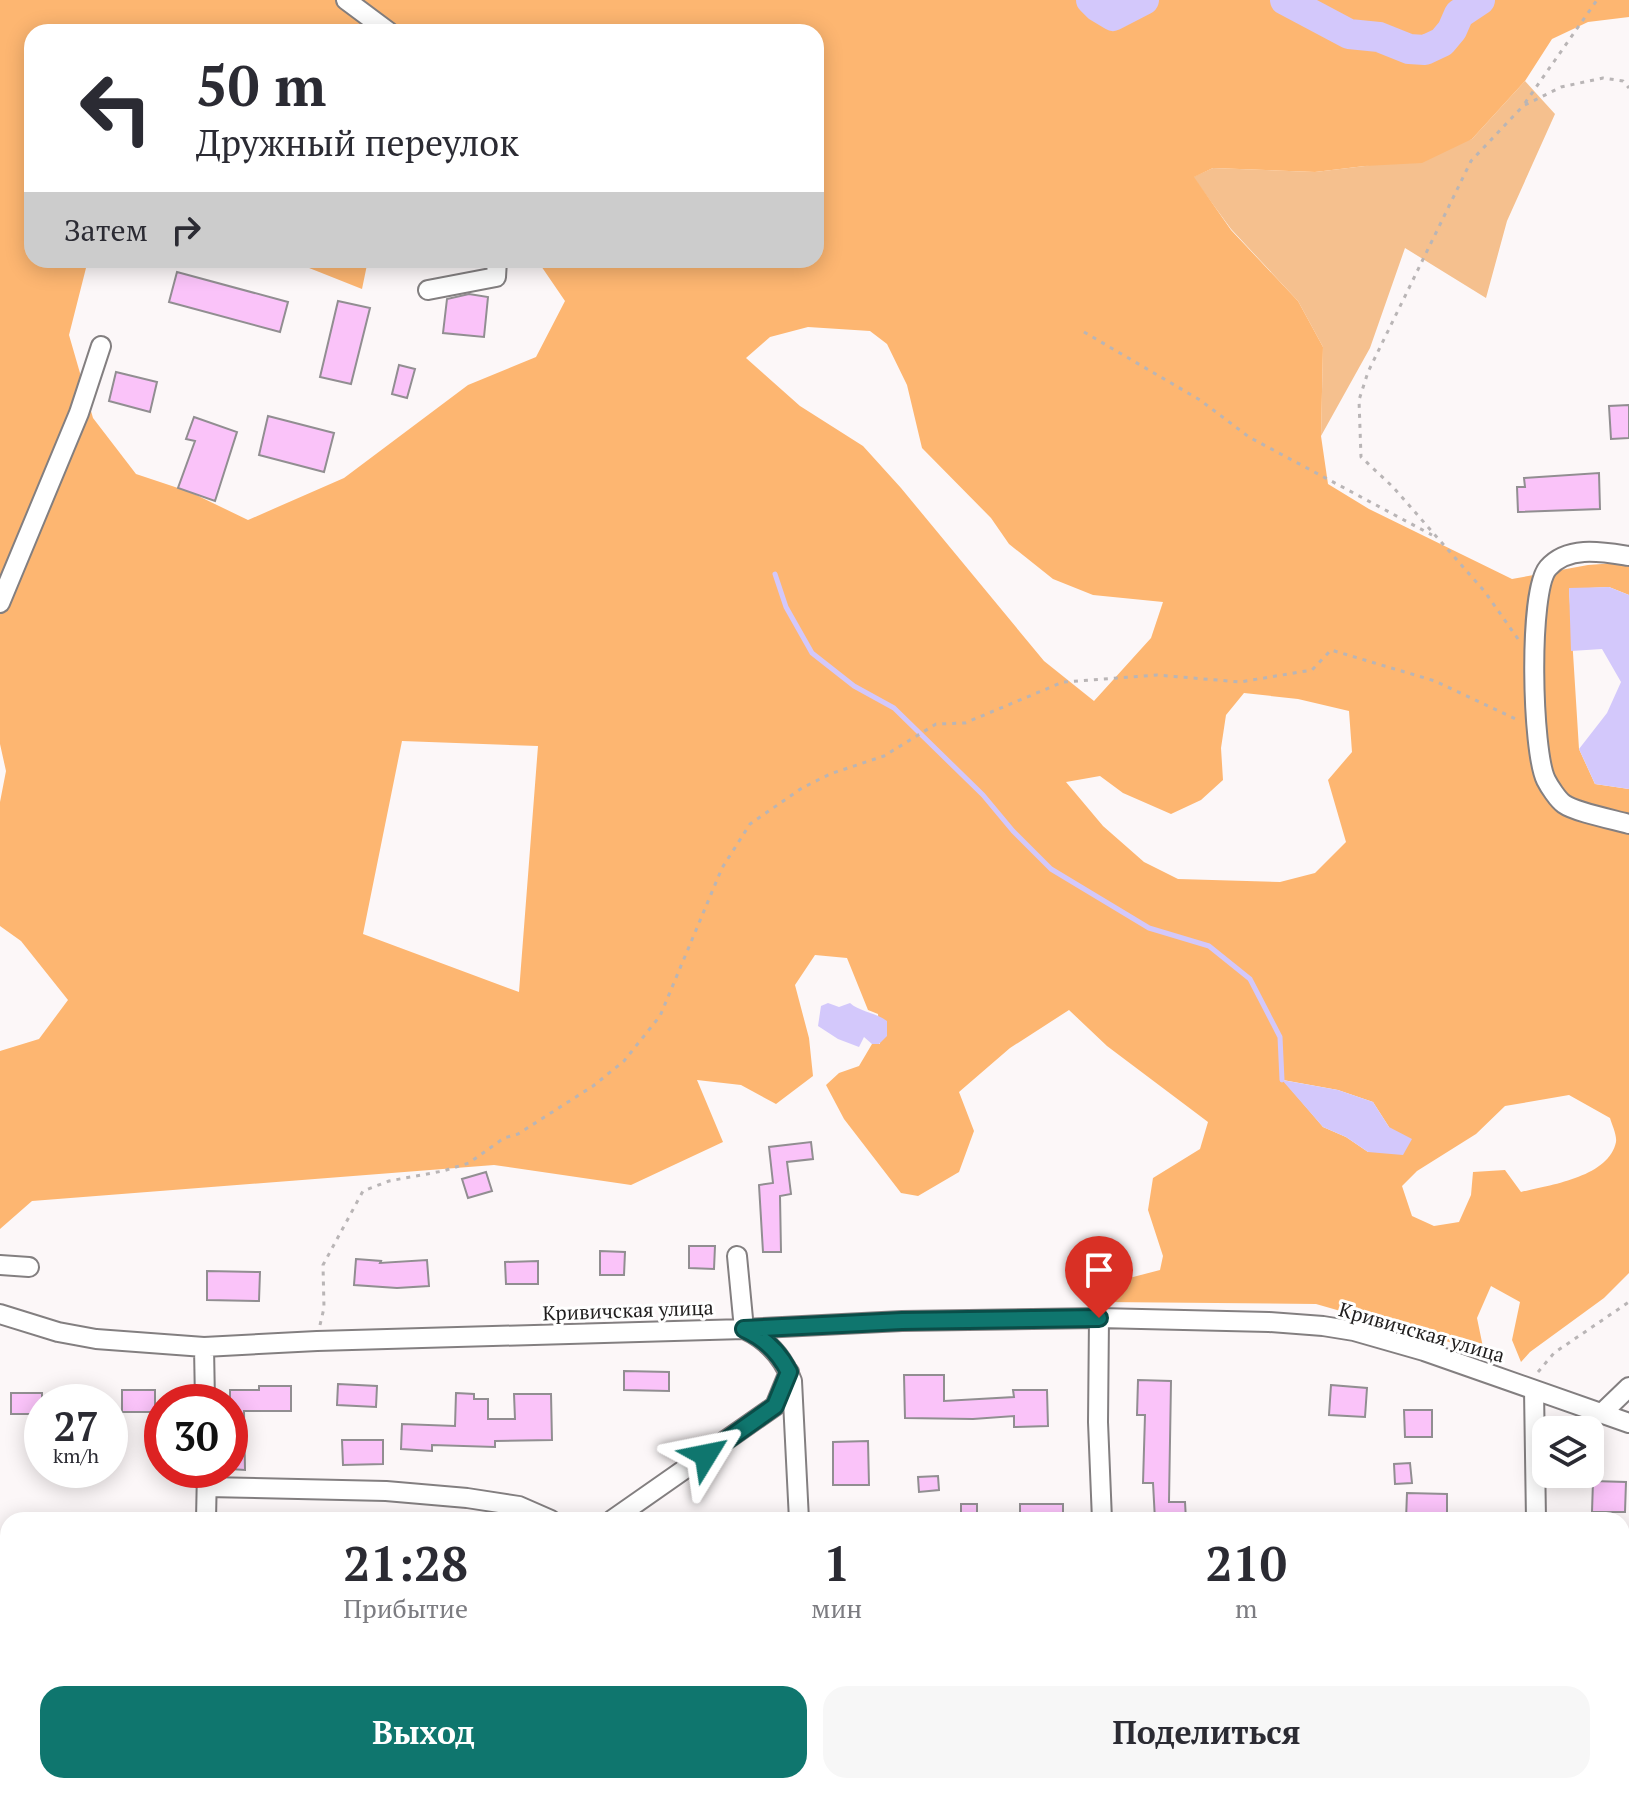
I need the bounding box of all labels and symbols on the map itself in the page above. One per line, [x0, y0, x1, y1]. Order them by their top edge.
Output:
pin [1065, 1236, 1133, 1318]
street label: Кривичская улица [542, 1294, 714, 1326]
street label: Кривичская улица [1336, 1295, 1508, 1369]
speed limit sign: 30 [144, 1384, 248, 1488]
position arrow [664, 1413, 748, 1497]

